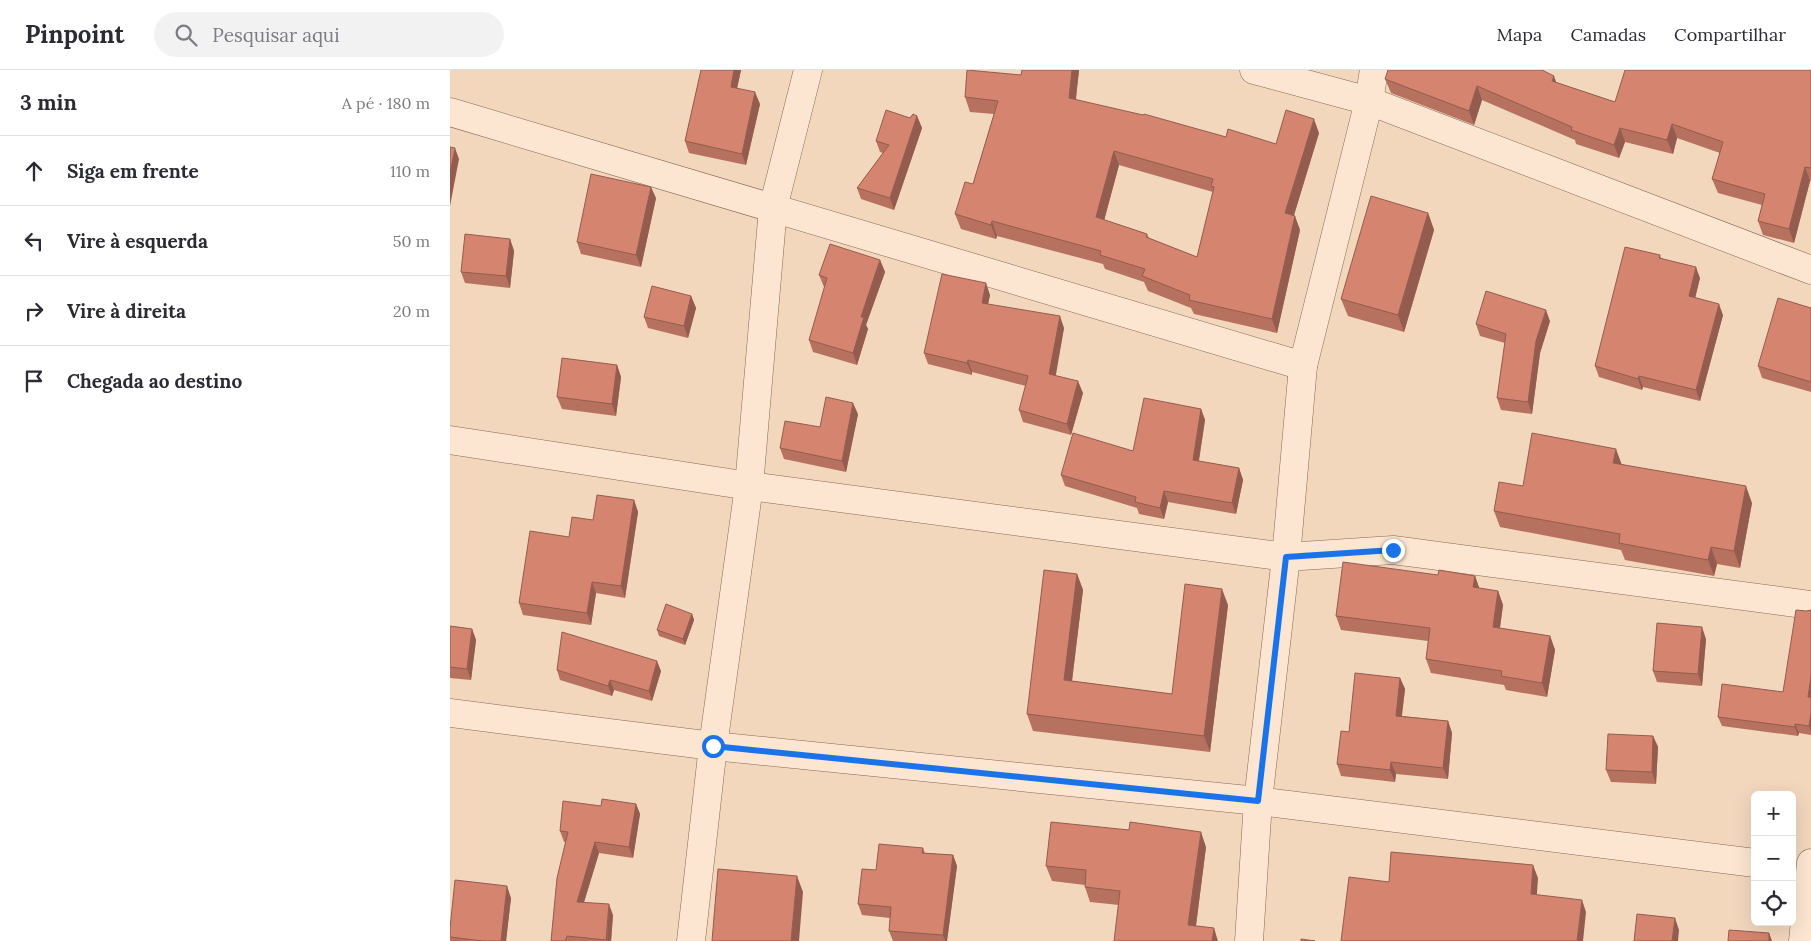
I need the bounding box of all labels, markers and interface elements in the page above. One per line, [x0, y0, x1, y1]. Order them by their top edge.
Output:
search box [154, 12, 504, 57]
text: Pinpoint [25, 19, 124, 50]
icon: search [172, 21, 200, 49]
text: Pesquisar aqui [212, 23, 340, 47]
text: Mapa [1497, 23, 1542, 46]
text: Camadas [1570, 23, 1646, 46]
text: Compartilhar [1674, 23, 1786, 46]
text: 3 min [20, 89, 77, 116]
text: A pé · 180 m [342, 93, 430, 113]
icon: ahead [20, 157, 48, 185]
text: Siga em frente [67, 159, 199, 183]
text: 110 m [390, 161, 430, 181]
icon: left [20, 227, 48, 255]
text: Vire à esquerda [67, 229, 208, 253]
text: 50 m [393, 231, 430, 251]
icon: right [20, 297, 48, 325]
text: Vire à direita [67, 299, 186, 323]
text: 20 m [393, 301, 430, 321]
icon: arrive [20, 367, 48, 395]
text: Chegada ao destino [67, 369, 242, 393]
route end [1382, 539, 1405, 562]
route start [702, 735, 725, 758]
map controls [1751, 791, 1796, 926]
button: + [1751, 791, 1796, 836]
button: − [1751, 836, 1796, 881]
button: locate [1751, 881, 1796, 926]

